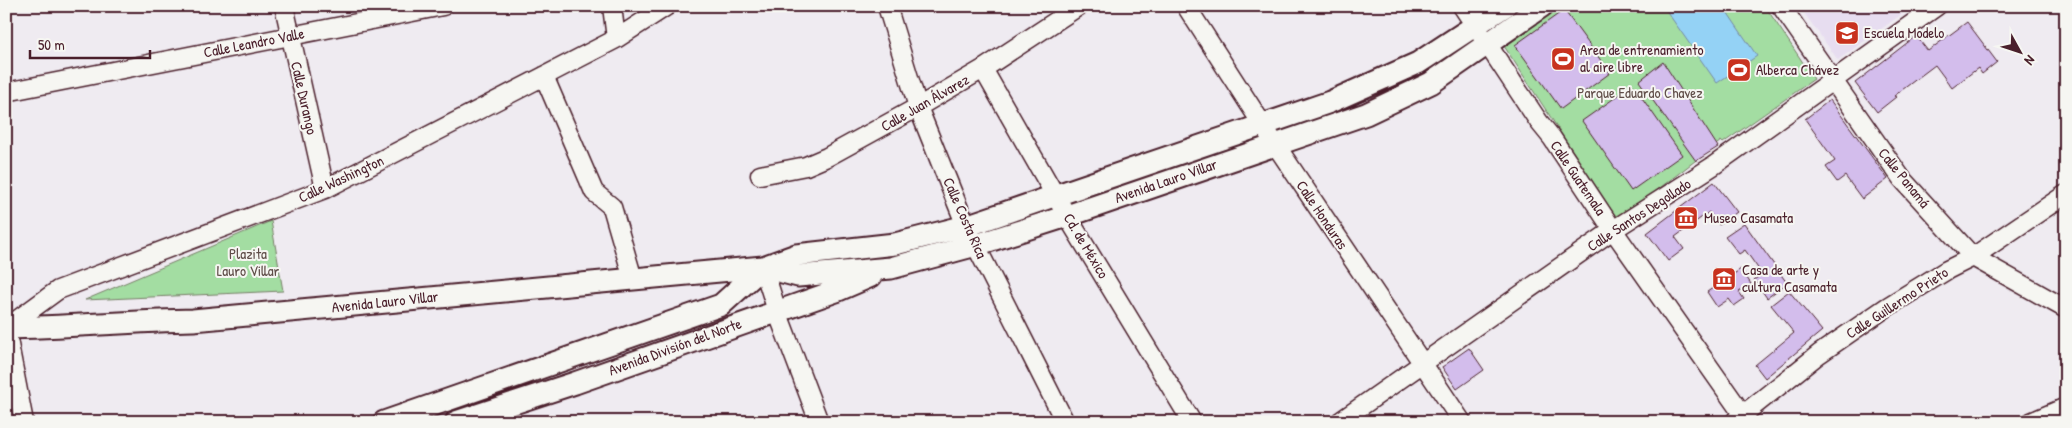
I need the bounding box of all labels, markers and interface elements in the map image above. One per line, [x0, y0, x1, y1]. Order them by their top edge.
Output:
school or university icon: Escuela Modelo [1834, 20, 1860, 46]
street label: Calle Leandro Valle [202, 22, 306, 63]
place label: Escuela Modelo [1864, 22, 1944, 43]
scale bar [30, 28, 150, 60]
north arrow [1994, 28, 2044, 78]
text: 50 m [38, 34, 65, 55]
place label: Area de entrenamiento al aire libre [1580, 39, 1704, 77]
sports icon: Area de entrenamiento al aire libre [1550, 46, 1576, 72]
text: N [2020, 52, 2040, 70]
sports icon: Alberca Chávez [1726, 57, 1752, 83]
street label: Calle Durango [286, 59, 323, 136]
place label: Alberca Chávez [1756, 59, 1840, 80]
street label: Calle Juan Álvarez [877, 68, 973, 136]
park label: Parque Eduardo Chavez [1577, 82, 1703, 103]
street label: Calle Guatemala [1546, 136, 1611, 219]
street label: Calle Panamá [1874, 143, 1935, 212]
street label: Calle Washington [295, 150, 387, 208]
street label: Avenida Lauro Villar [1112, 153, 1220, 208]
street label: Calle Santos Degollado [1583, 173, 1695, 256]
street label: Calle Costa Rica [938, 174, 993, 262]
street label: Calle Honduras [1292, 176, 1353, 254]
museum icon: Museo Casamata [1673, 205, 1699, 231]
place label: Museo Casamata [1704, 207, 1793, 228]
street label: Cd. de México [1059, 209, 1114, 282]
park label: Plazita Lauro Villar [217, 243, 280, 281]
place label: Casa de arte y cultura Casamata [1742, 259, 1837, 297]
street label: Calle Guillermo Prieto [1842, 262, 1952, 344]
museum icon: Casa de arte y cultura Casamata [1711, 266, 1737, 292]
street label: Avenida Lauro Villar [331, 285, 440, 318]
street label: Avenida División del Norte [605, 313, 744, 380]

